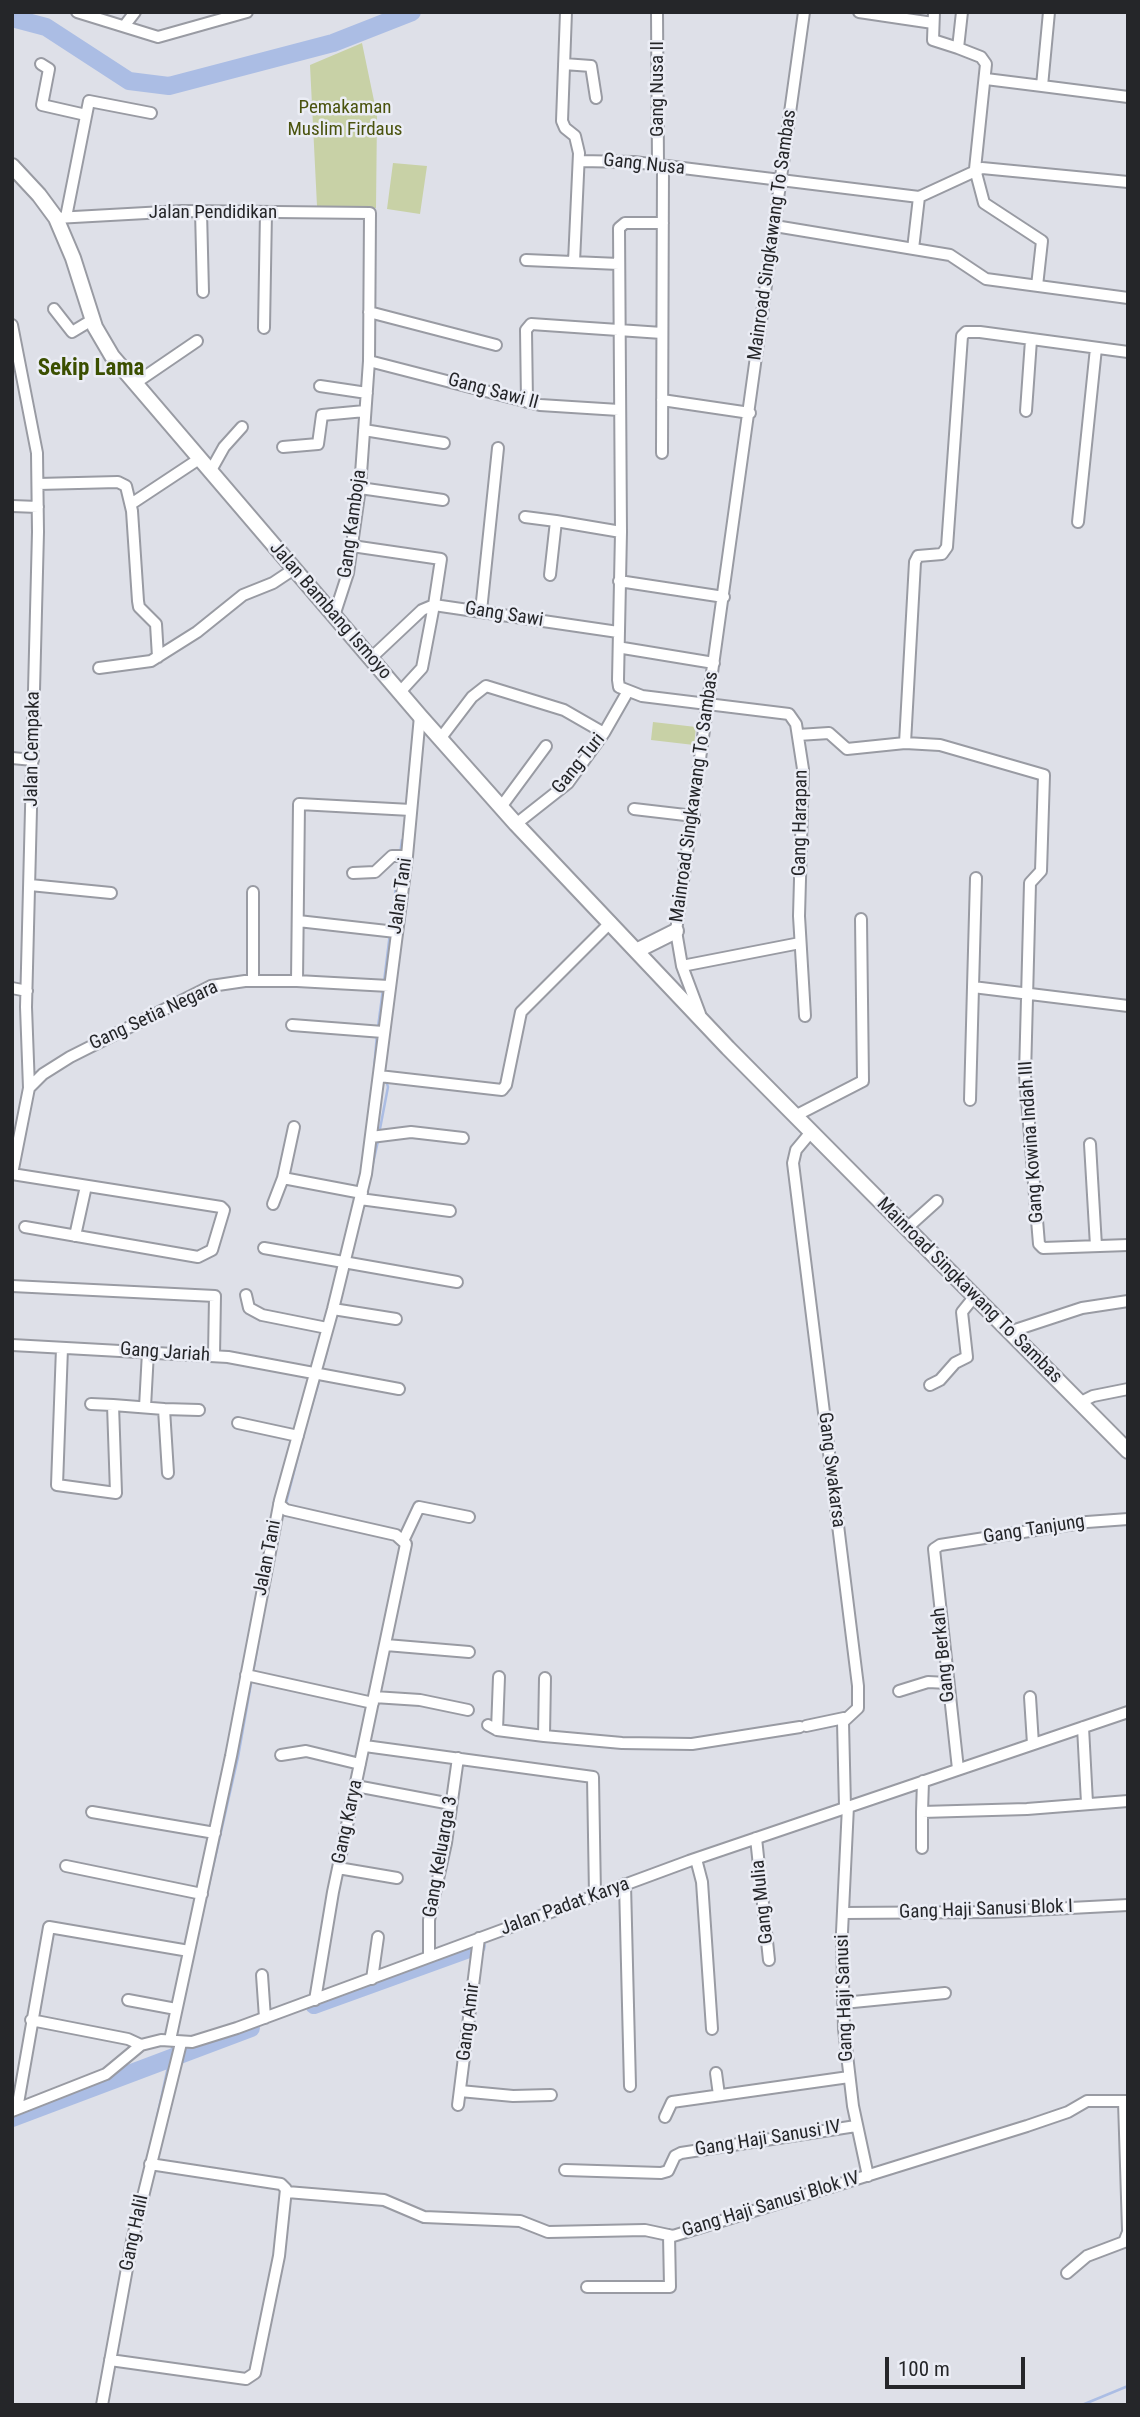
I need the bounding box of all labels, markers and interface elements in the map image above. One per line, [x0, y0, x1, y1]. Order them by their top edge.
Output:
street label: Gang Nusa II [647, 41, 669, 137]
park label: Pemakaman Muslim Firdaus [287, 97, 403, 141]
street label: Mainroad Singkawang To Sambas [744, 108, 802, 362]
street label: Gang Nusa [602, 149, 686, 181]
street label: Jalan Pendidikan [149, 202, 277, 224]
district label: Sekip Lama [38, 355, 144, 383]
street label: Gang Sawi II [445, 369, 541, 415]
street label: Gang Kamboja [334, 468, 372, 580]
street label: Jalan Bambang Ismoyo [264, 538, 396, 684]
street label: Gang Sawi [463, 598, 545, 632]
street label: Mainroad Singkawang To Sambas [666, 670, 724, 924]
street label: Jalan Cempaka [21, 691, 45, 807]
street label: Gang Turi [548, 729, 610, 799]
street label: Gang Harapan [789, 770, 813, 876]
street label: Jalan Tani [384, 856, 418, 936]
street label: Gang Setia Negara [86, 976, 222, 1056]
street label: Gang Kowina Indah III [1015, 1060, 1049, 1224]
street label: Mainroad Singkawang To Sambas [871, 1193, 1067, 1389]
street label: Gang Jariah [119, 1338, 211, 1368]
street label: Gang Swakarsa [813, 1411, 849, 1529]
street label: Gang Tanjung [982, 1511, 1086, 1549]
street label: Jalan Tani [249, 1518, 287, 1598]
street label: Gang Berkah [928, 1606, 960, 1704]
street label: Gang Karya [328, 1778, 368, 1866]
street label: Gang Keluarga 3 [419, 1795, 463, 1919]
street label: Gang Mulia [747, 1859, 779, 1945]
street label: Jalan Padat Karya [497, 1873, 633, 1941]
street label: Gang Haji Sanusi Blok I [899, 1896, 1073, 1924]
street label: Gang Haji Sanusi [831, 1934, 859, 2062]
street label: Gang Amir [453, 1982, 485, 2062]
street label: Gang Haji Sanusi IV [693, 2116, 843, 2162]
street label: Gang Haji Sanusi Blok IV [679, 2167, 863, 2243]
street label: Gang Halil [116, 2193, 154, 2273]
scale bar [888, 2344, 1028, 2388]
text: 100 m [898, 2357, 950, 2381]

